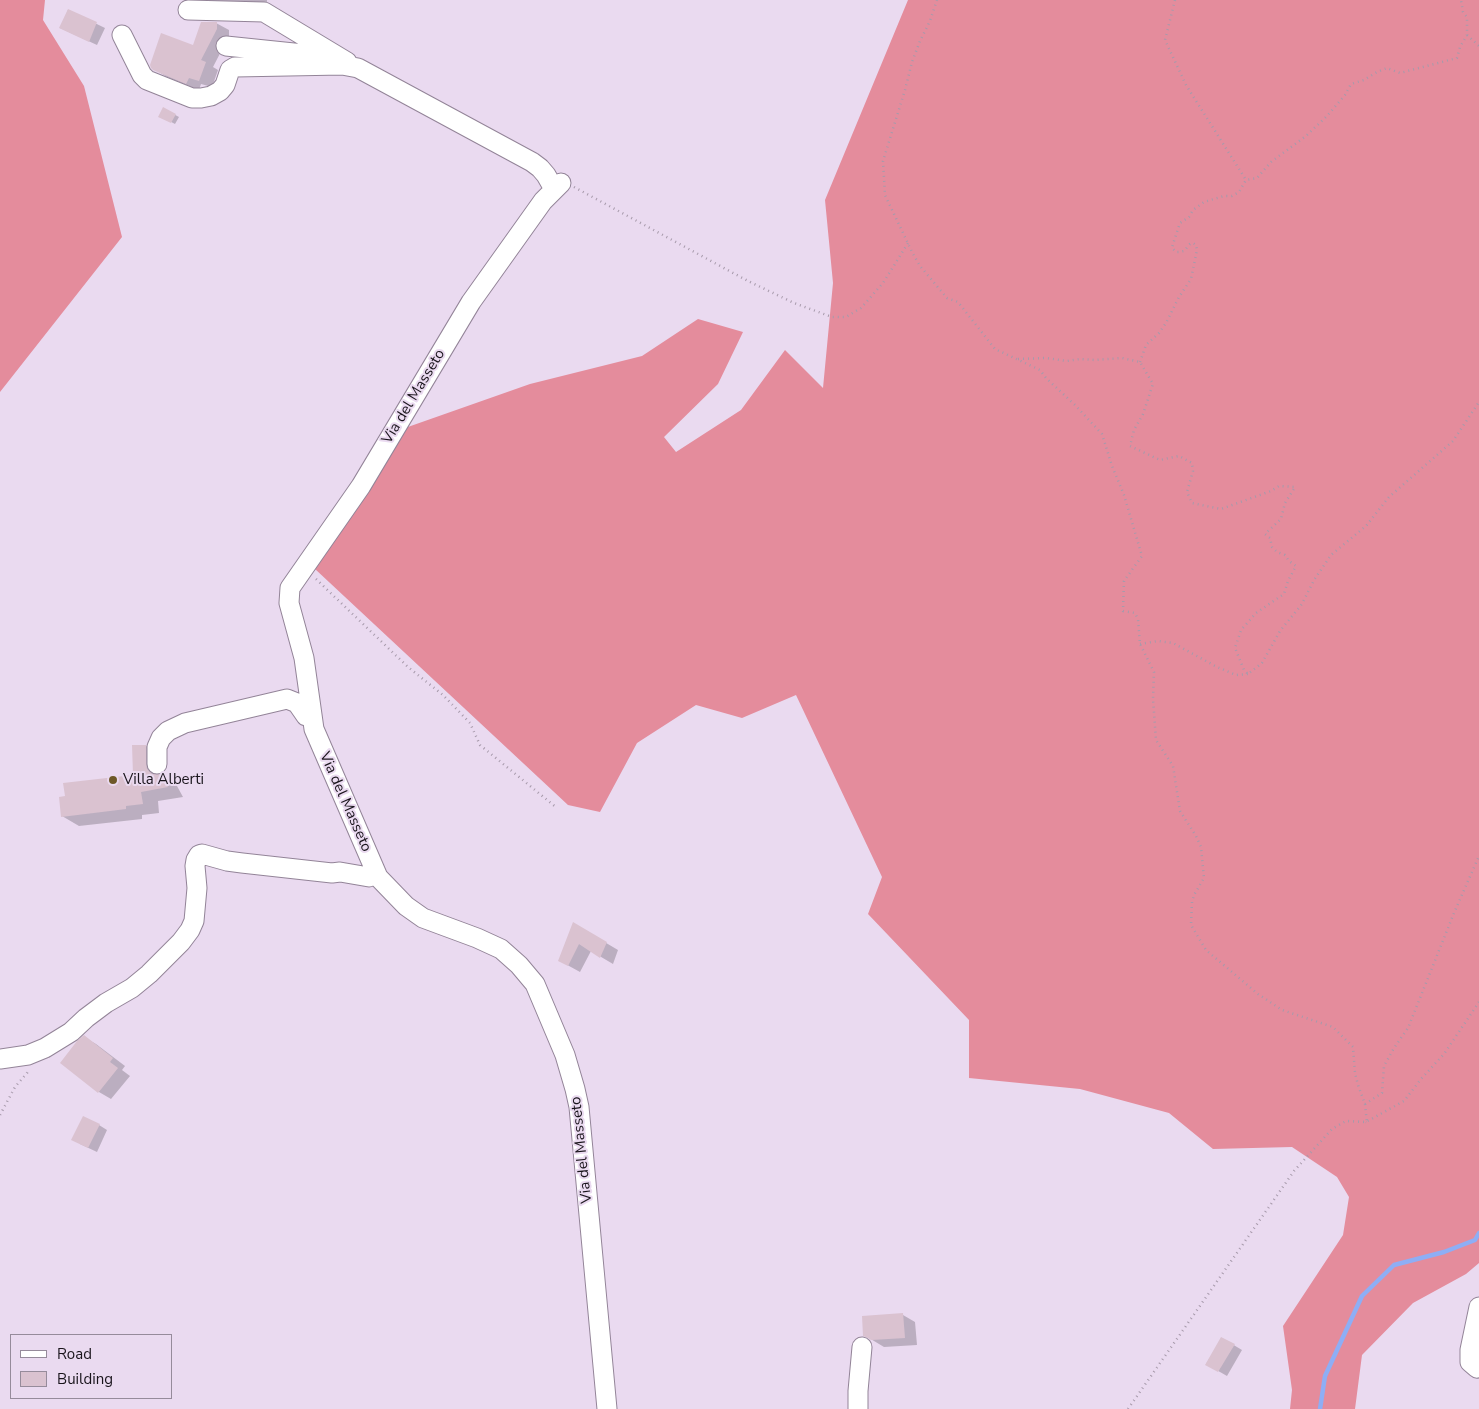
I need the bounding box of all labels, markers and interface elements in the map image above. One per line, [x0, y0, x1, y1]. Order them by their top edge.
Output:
street label: Via del Masseto [379, 346, 449, 448]
street label: Via del Masseto [315, 749, 375, 855]
place label: Villa Alberti [123, 771, 204, 789]
marker: Villa Alberti [107, 774, 119, 786]
street label: Via del Masseto [567, 1096, 597, 1204]
legend [10, 1334, 172, 1399]
text: Road [57, 1344, 92, 1364]
text: Building [57, 1369, 113, 1389]

